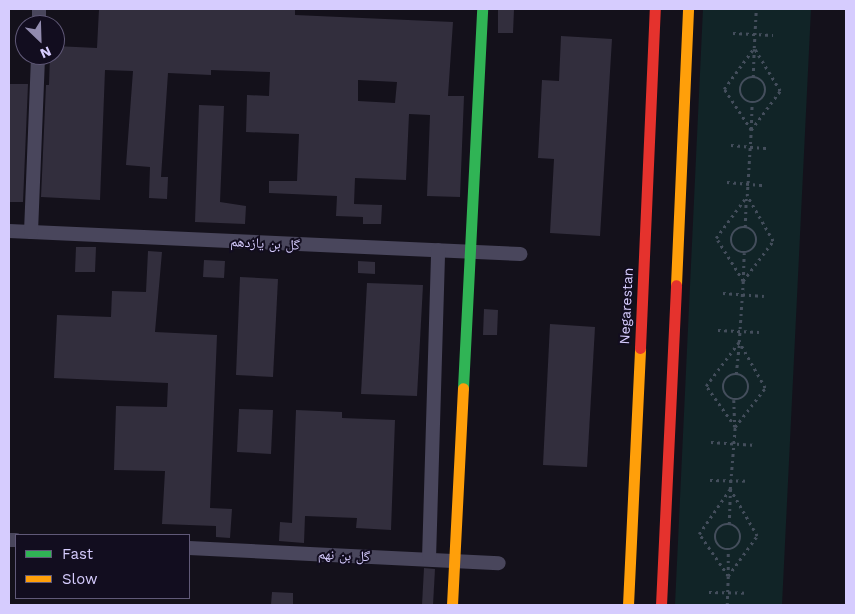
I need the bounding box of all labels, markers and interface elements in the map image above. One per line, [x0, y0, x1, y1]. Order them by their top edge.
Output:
north arrow [15, 15, 65, 65]
text: N [38, 43, 54, 62]
street label: گل بن یازدهم [230, 233, 300, 253]
street label: Negarestan [616, 267, 636, 345]
legend [15, 534, 190, 599]
text: Fast [62, 545, 93, 563]
street label: گل بن نهم [317, 545, 371, 565]
text: Slow [62, 570, 98, 588]

